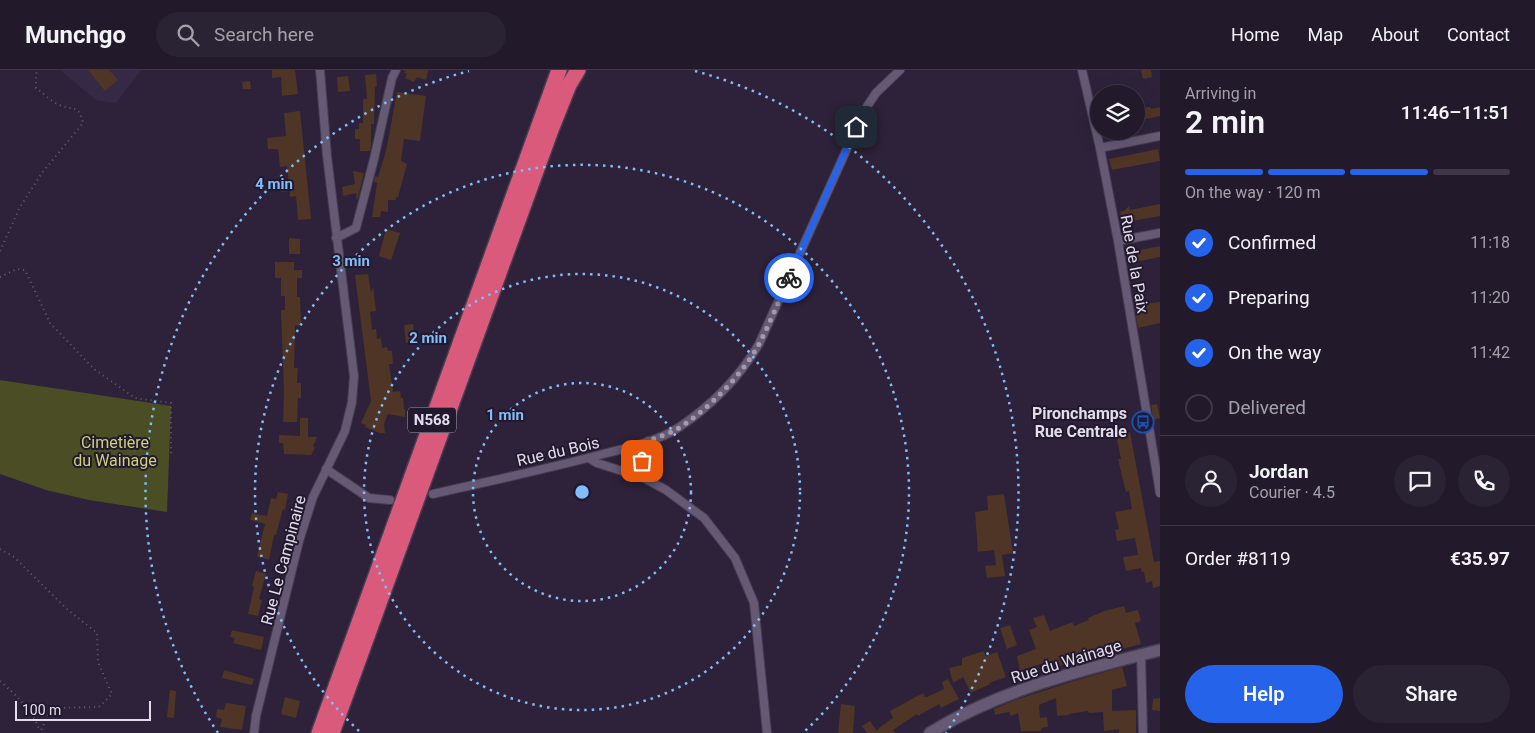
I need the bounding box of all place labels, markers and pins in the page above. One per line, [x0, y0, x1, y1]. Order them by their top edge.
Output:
pin [835, 106, 877, 148]
place label: Pironchamps Rue Centrale [1032, 404, 1127, 441]
bus stop icon: Pironchamps Rue Centrale [1131, 410, 1155, 434]
pin [621, 440, 663, 482]
centre of rings [573, 483, 591, 501]

